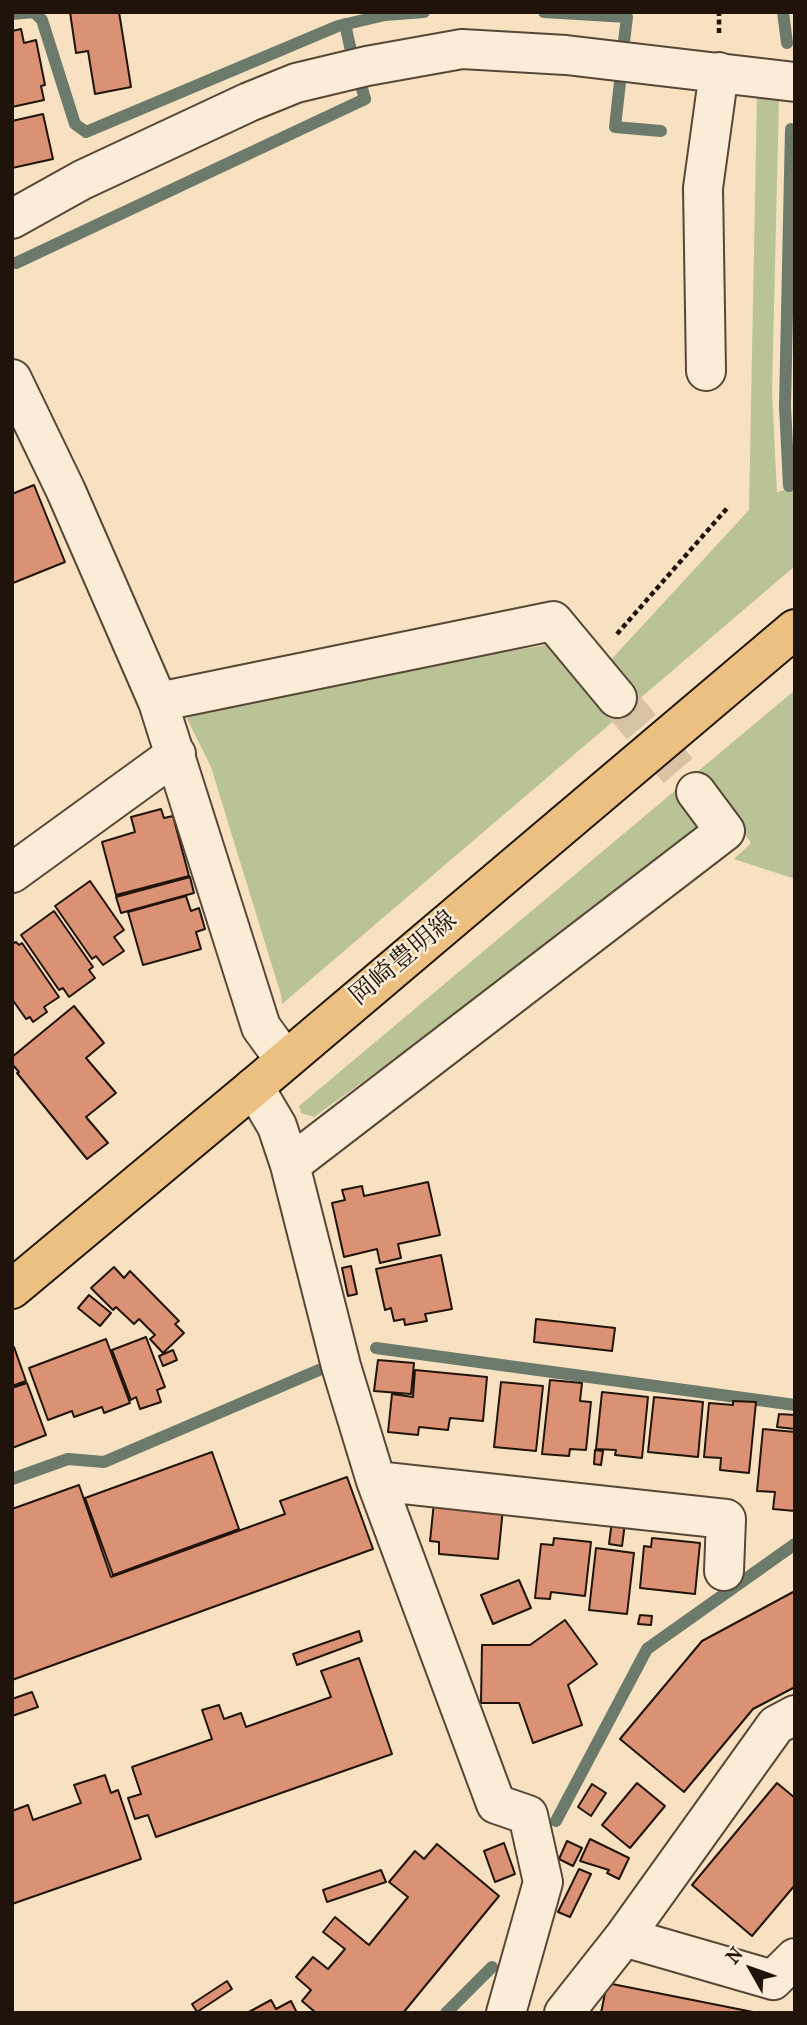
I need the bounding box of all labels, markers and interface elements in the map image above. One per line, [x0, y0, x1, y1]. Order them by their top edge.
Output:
street label: 岡崎豊明線 [344, 905, 464, 1013]
north arrow [716, 1934, 786, 2004]
text: N [722, 1943, 748, 1968]

